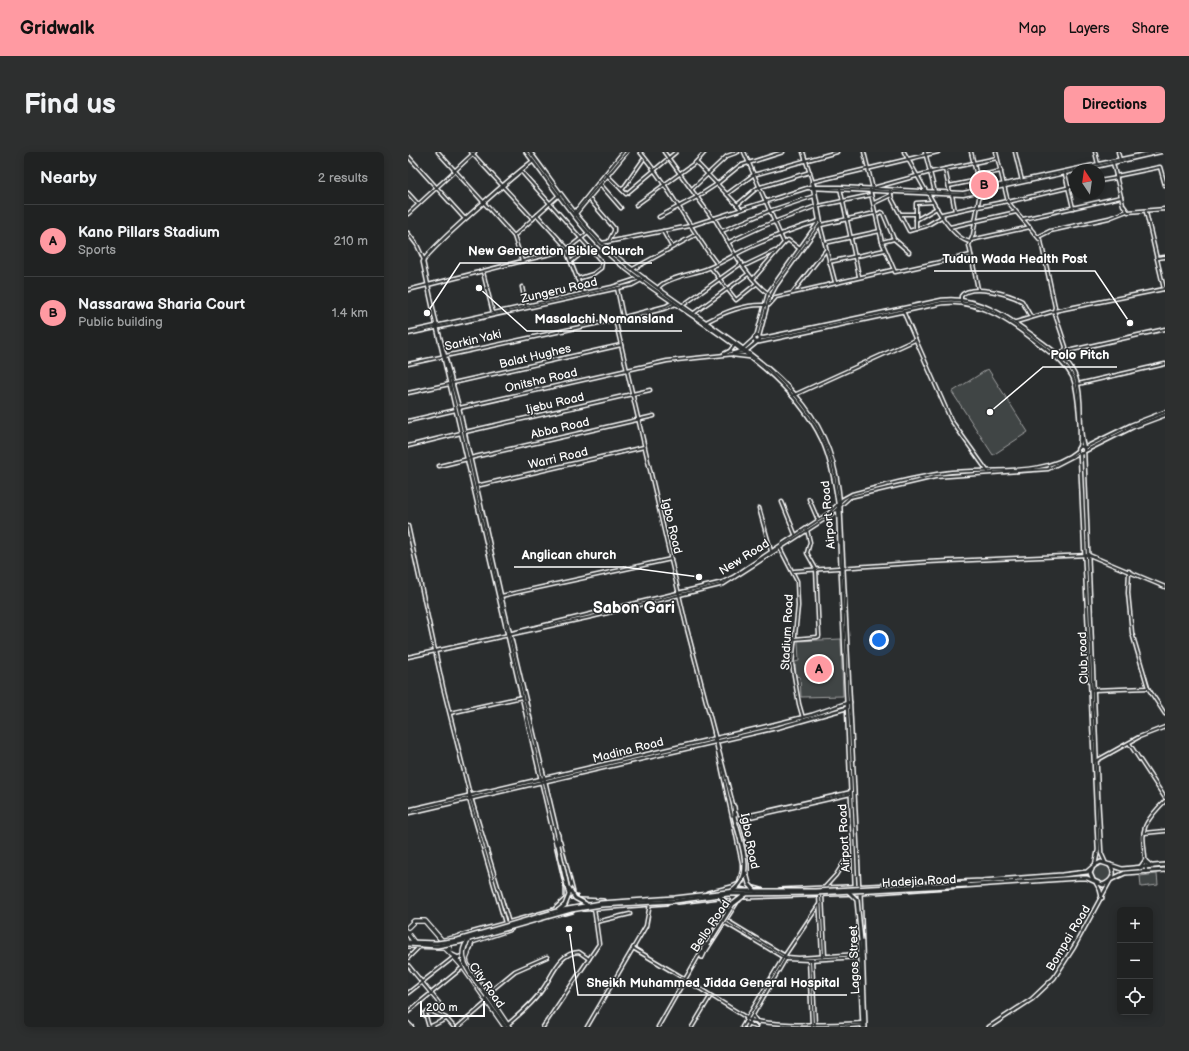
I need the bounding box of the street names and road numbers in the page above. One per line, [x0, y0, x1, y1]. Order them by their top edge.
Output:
street label: Zungeru Road [519, 274, 599, 307]
street label: Sarkin Yaki [443, 327, 503, 354]
street label: Balat Hughes [498, 341, 573, 372]
street label: Onitsha Road [503, 365, 579, 396]
street label: Ijebu Road [525, 389, 586, 417]
street label: Abba Road [529, 414, 591, 443]
street label: Warri Road [527, 444, 590, 473]
street label: Airport Road [818, 480, 839, 550]
street label: Igbo Road [658, 497, 685, 555]
street label: New Road [716, 536, 772, 579]
street label: Stadium Road [778, 594, 797, 670]
street label: Club road [1075, 631, 1092, 684]
street label: Madina Road [591, 734, 665, 767]
street label: Airport Road [835, 803, 854, 873]
street label: Igbo Road [737, 812, 762, 870]
street label: Hadejia Road [882, 872, 957, 891]
street label: Bello Road [688, 897, 733, 955]
street label: Bompai Road [1043, 903, 1094, 974]
street label: Lagos Street [846, 925, 863, 995]
street label: City Road [466, 960, 508, 1011]

